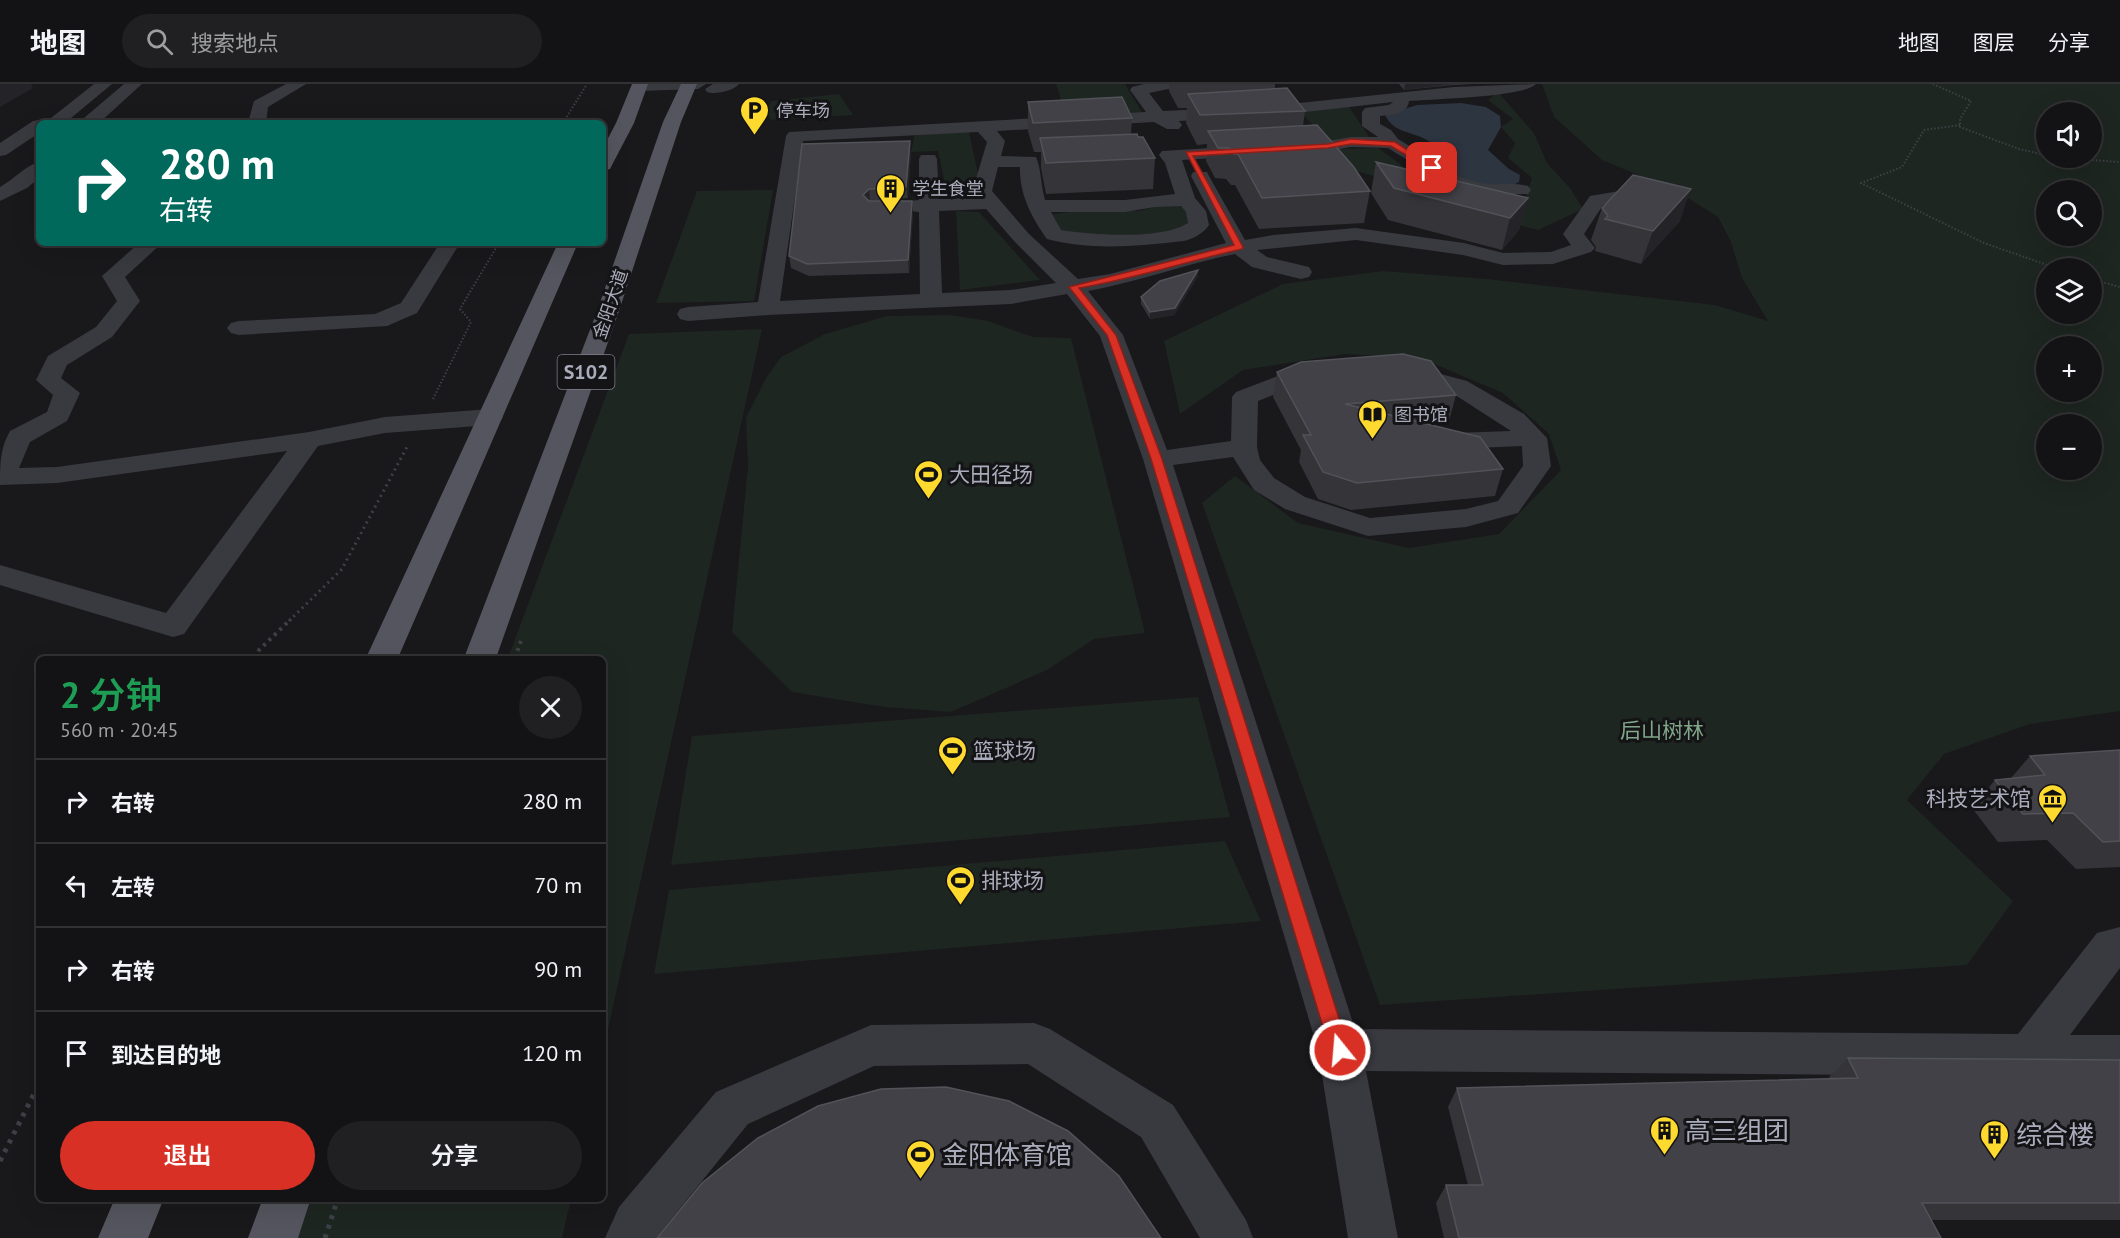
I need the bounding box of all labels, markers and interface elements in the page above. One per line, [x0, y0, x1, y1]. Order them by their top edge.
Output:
search box [122, 14, 542, 68]
text: 地图 [30, 24, 86, 61]
icon: search [143, 25, 176, 58]
text: 搜索地点 [191, 29, 279, 57]
text: 地图 [1898, 29, 1940, 56]
text: 图层 [1973, 29, 2015, 56]
text: 分享 [2048, 29, 2090, 56]
parking icon: 停车场 [739, 94, 771, 136]
place label: 停车场 [776, 99, 830, 122]
map controls [2036, 102, 2102, 480]
button: sound [2036, 102, 2102, 168]
text: 280 m [159, 136, 275, 191]
pin [1406, 142, 1457, 193]
icon: right [60, 144, 138, 222]
icon: arrive [1415, 151, 1448, 184]
building icon: 学生食堂 [875, 172, 907, 214]
place label: 学生食堂 [912, 177, 984, 200]
button: search [2036, 180, 2102, 246]
text: 右转 [159, 193, 213, 227]
button: layers [2036, 258, 2102, 324]
street label: 金阳大道 [587, 266, 633, 342]
button: + [2036, 336, 2102, 402]
road number: S102 [558, 355, 614, 389]
library icon: 图书馆 [1357, 398, 1389, 440]
place label: 图书馆 [1394, 403, 1448, 426]
button: − [2036, 414, 2102, 480]
sports icon: 大田径场 [912, 458, 944, 500]
place label: 大田径场 [949, 461, 1033, 488]
text: 2 分钟 [60, 671, 162, 718]
button: close [519, 676, 582, 739]
text: 560 m · 20:45 [60, 717, 178, 743]
park label: 后山树林 [1620, 717, 1704, 744]
sports icon: 篮球场 [936, 734, 968, 776]
place label: 篮球场 [973, 737, 1036, 764]
museum icon: 科技艺术馆 [2036, 782, 2068, 824]
icon: right [60, 785, 93, 818]
place label: 科技艺术馆 [1926, 785, 2031, 812]
text: 280 m [522, 787, 582, 815]
text: 右转 [111, 789, 155, 817]
sports icon: 排球场 [944, 864, 976, 906]
place label: 排球场 [981, 867, 1044, 894]
icon: left [60, 869, 93, 902]
text: 70 m [534, 871, 582, 899]
text: 左转 [111, 873, 155, 901]
icon: right [60, 953, 93, 986]
text: 90 m [534, 955, 582, 983]
text: 右转 [111, 957, 155, 985]
position arrow [1308, 1018, 1372, 1082]
icon: arrive [60, 1037, 93, 1070]
text: 120 m [522, 1039, 582, 1067]
text: 到达目的地 [111, 1041, 221, 1069]
building icon: 高三组团 [1648, 1114, 1680, 1156]
place label: 高三组团 [1685, 1114, 1789, 1147]
building icon: 综合楼 [1979, 1118, 2011, 1160]
place label: 综合楼 [2016, 1118, 2094, 1151]
button: 退出 [60, 1121, 315, 1190]
button: 分享 [327, 1121, 582, 1190]
sports icon: 金阳体育馆 [905, 1138, 937, 1180]
place label: 金阳体育馆 [942, 1138, 1072, 1171]

